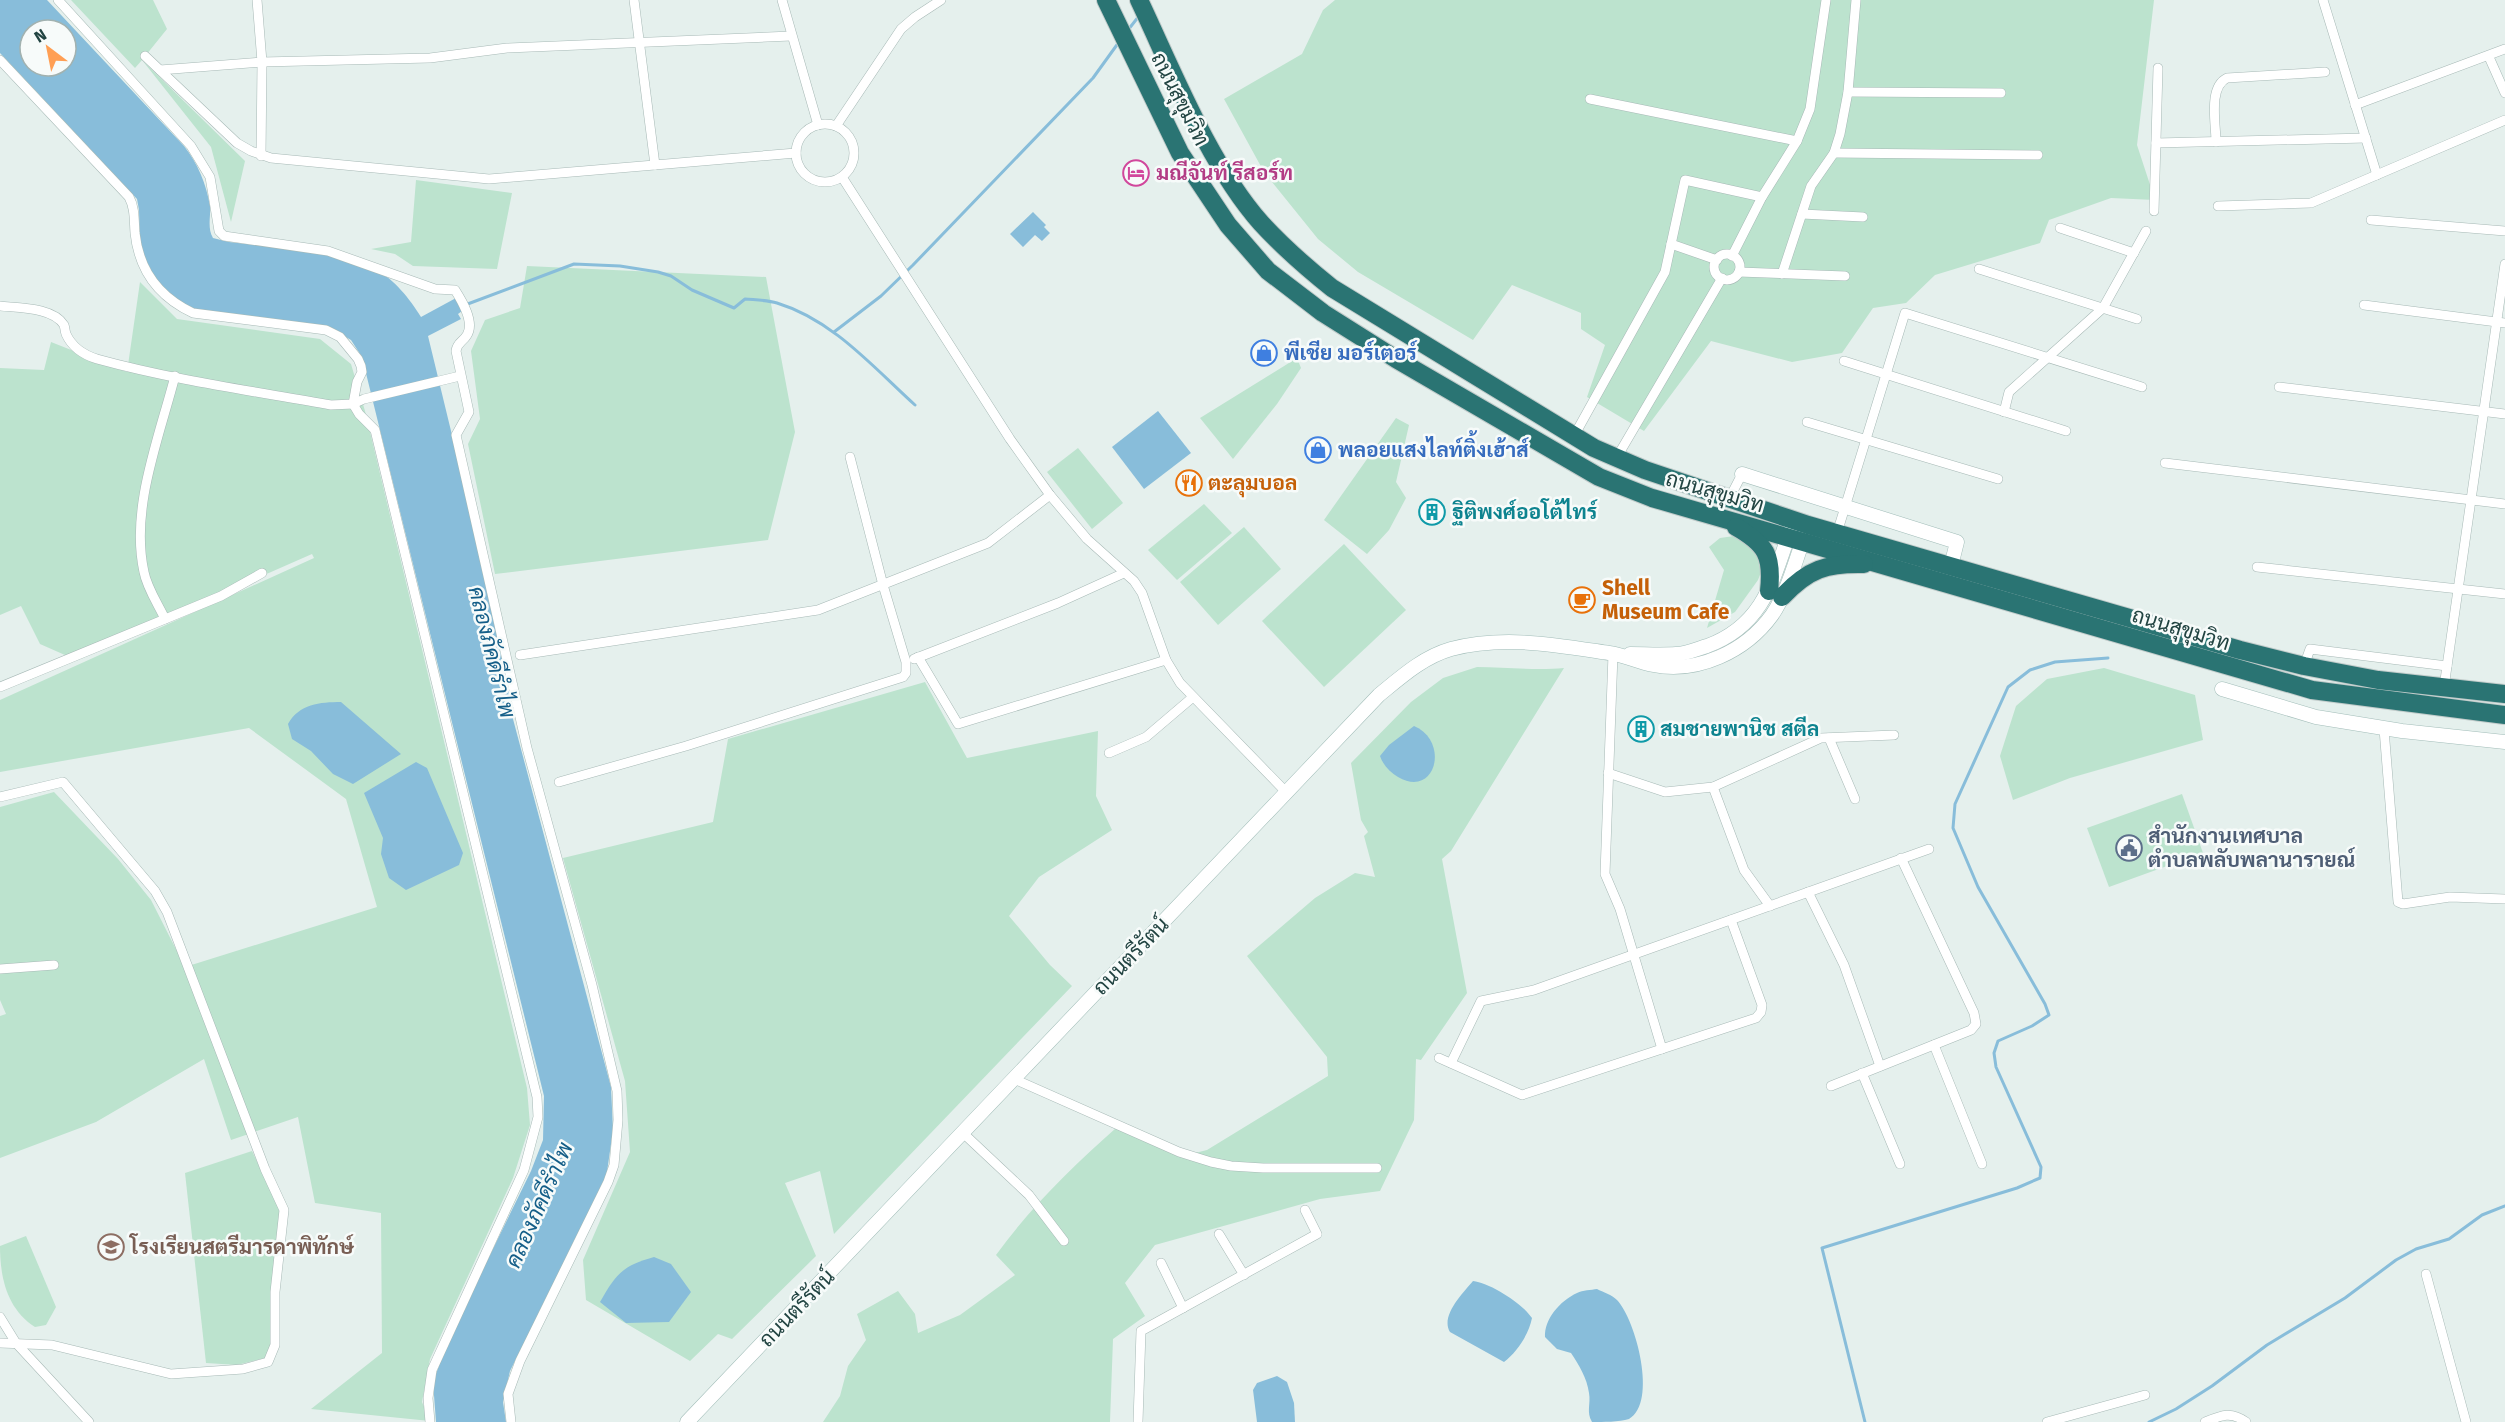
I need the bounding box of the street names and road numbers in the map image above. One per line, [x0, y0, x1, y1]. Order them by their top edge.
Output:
street label: ถนนสุขุมวิท [1145, 48, 1215, 150]
street label: ถนนสุขุมวิท [1663, 466, 1767, 519]
street label: ถนนสุขุมวิท [2129, 602, 2233, 657]
street label: ถนนตรีรัตน์ [1087, 911, 1174, 1000]
street label: ถนนตรีรัตน์ [753, 1263, 840, 1352]

